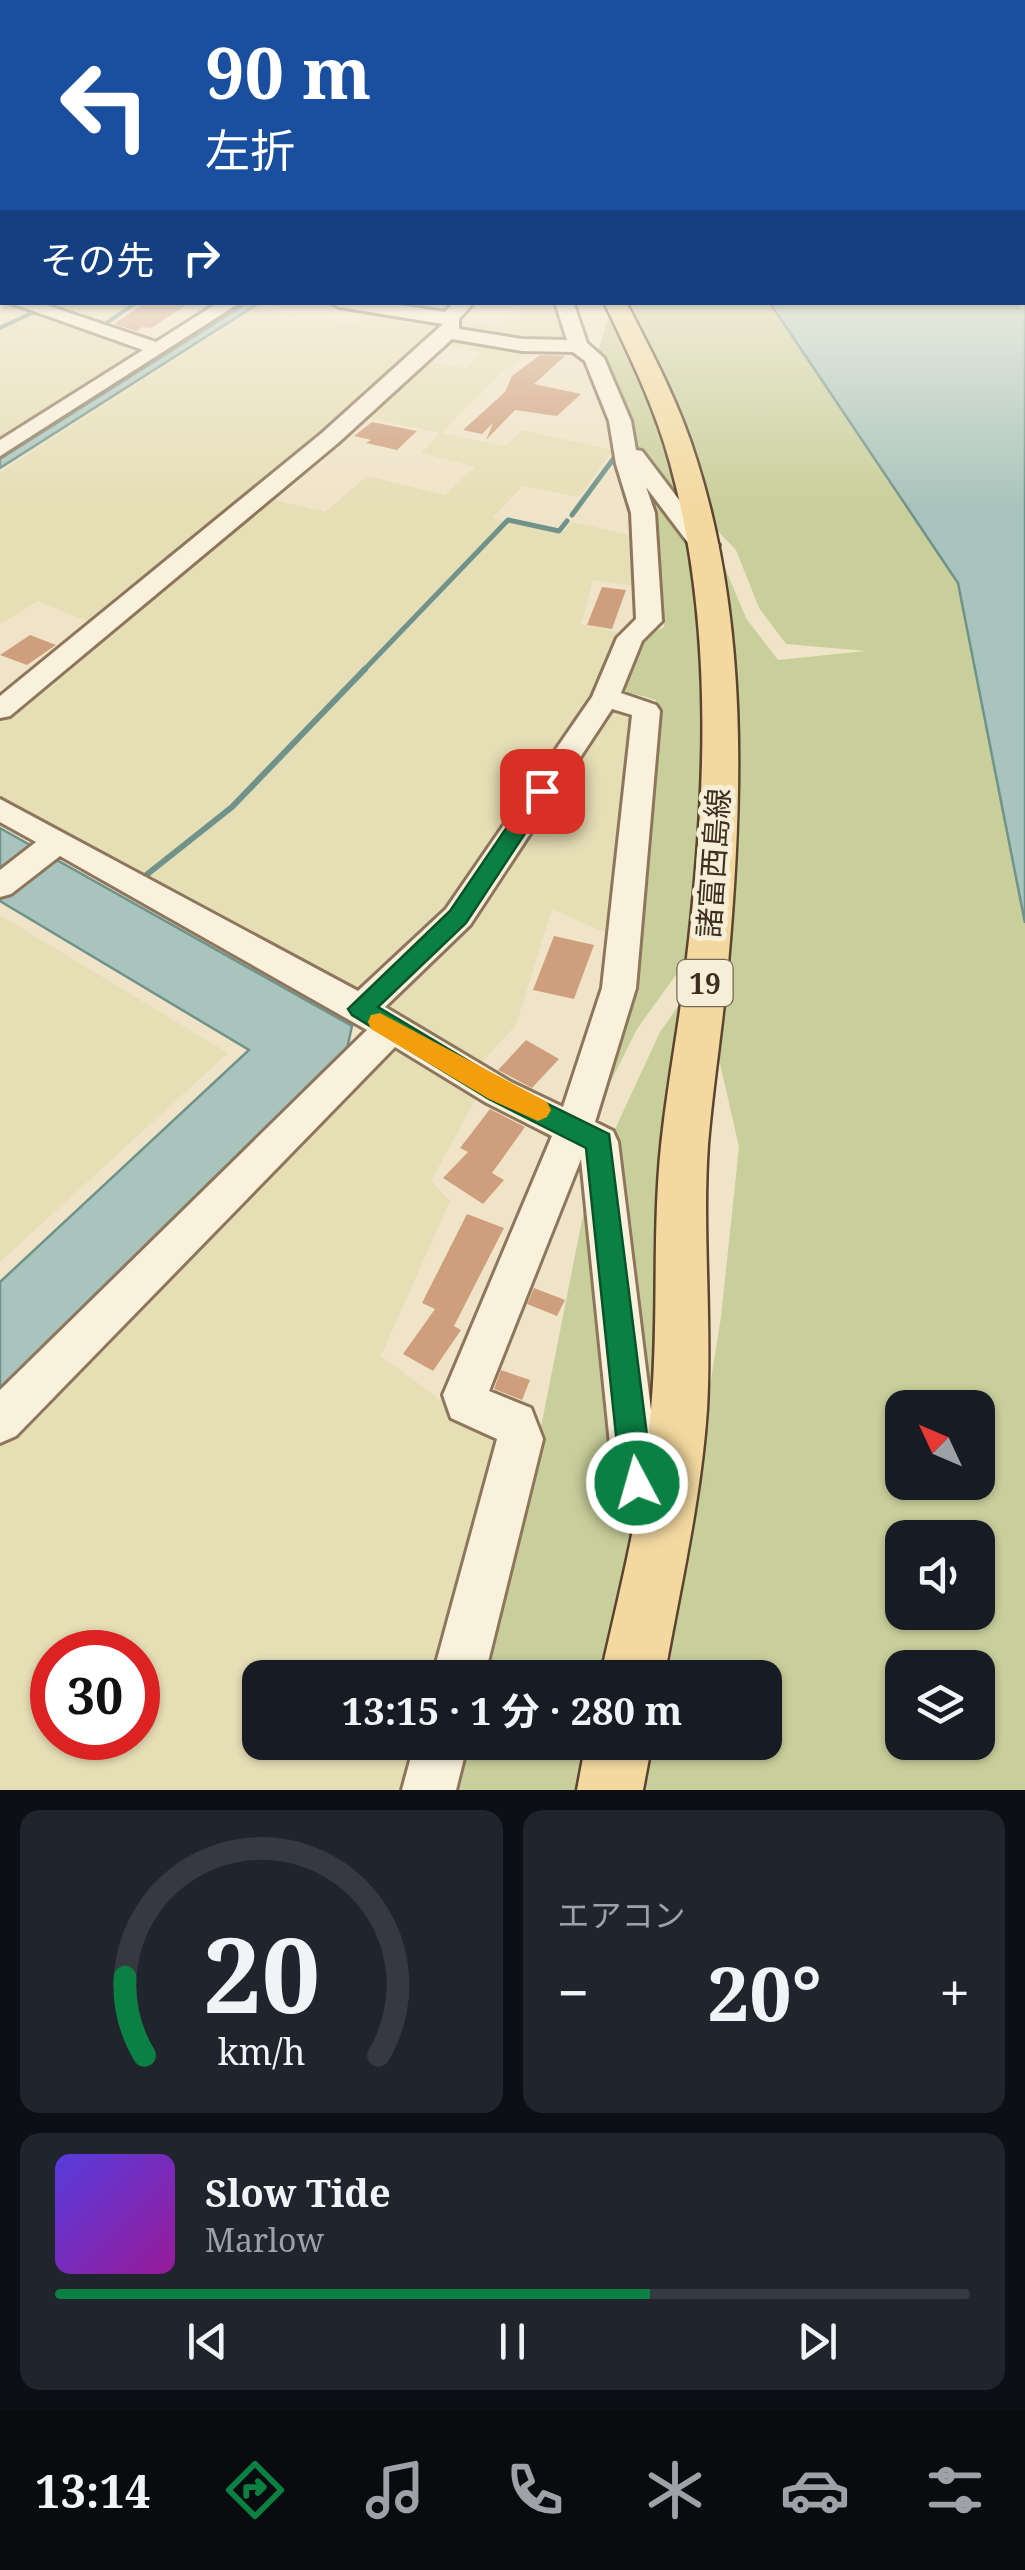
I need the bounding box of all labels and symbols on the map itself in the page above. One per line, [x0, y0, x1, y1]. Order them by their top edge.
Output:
pin [500, 749, 585, 834]
street label: 諸富西島線 [687, 787, 739, 939]
road number: 19 [678, 960, 732, 1006]
north arrow [885, 1390, 995, 1500]
position arrow [585, 1431, 689, 1535]
speed limit sign: 30 [30, 1630, 160, 1760]

